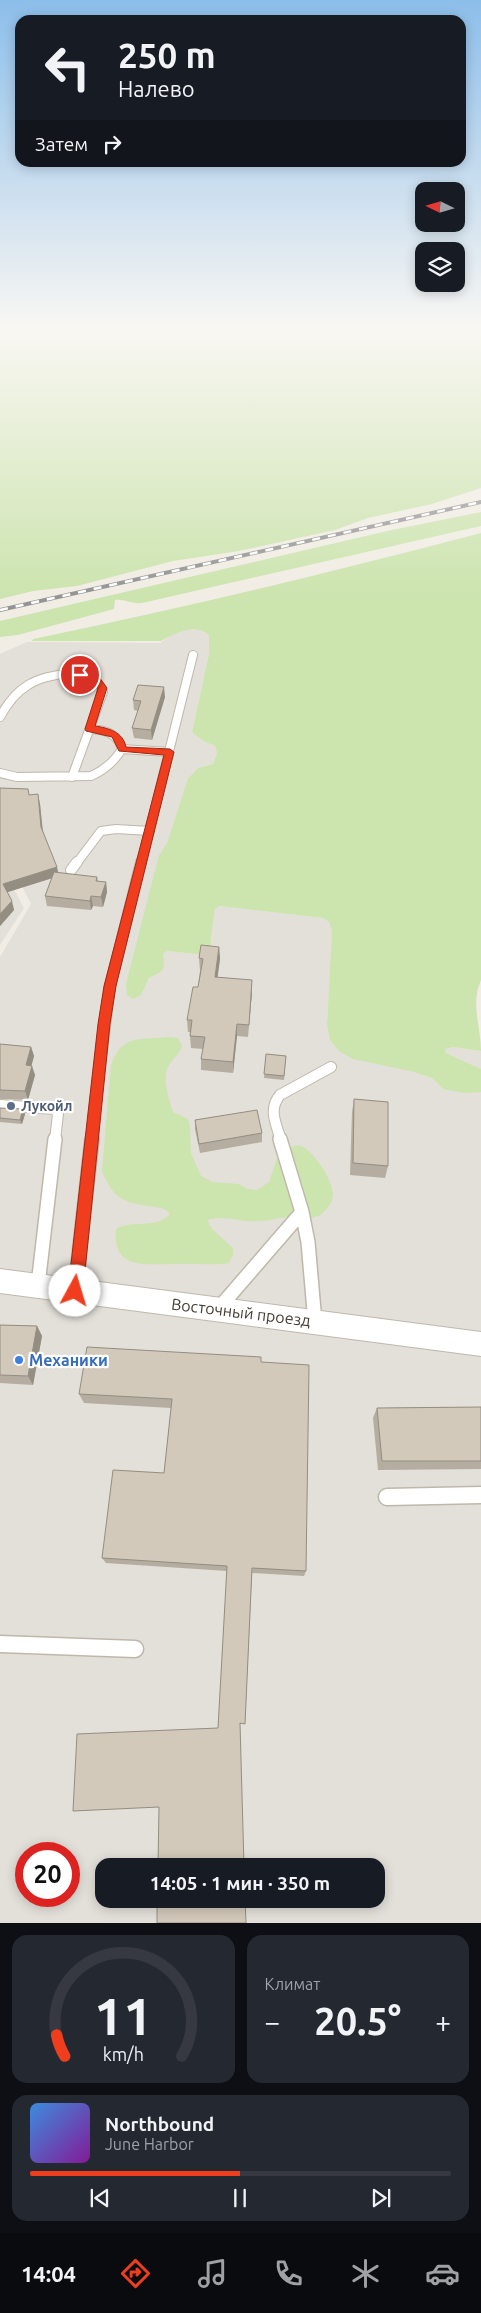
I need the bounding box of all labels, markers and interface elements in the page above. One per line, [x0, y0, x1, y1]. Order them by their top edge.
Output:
icon: left [35, 35, 100, 100]
text: 250 m [118, 35, 216, 75]
text: Налево [118, 76, 195, 101]
icon: right [98, 130, 126, 158]
text: Затем [35, 133, 88, 155]
north arrow [415, 182, 465, 232]
map controls [415, 182, 465, 292]
button: layers [415, 242, 465, 292]
pin [59, 654, 101, 696]
icon: arrive [66, 661, 94, 689]
place label: Лукойл [21, 1098, 72, 1114]
marker: Лукойл [5, 1100, 17, 1112]
position arrow [48, 1264, 100, 1316]
street label: Восточный проезд [170, 1295, 312, 1329]
place label: Механики [29, 1351, 108, 1369]
marker: Механики [13, 1354, 25, 1366]
speed limit sign: 20 [15, 1842, 80, 1907]
text: 14:05 · 1 мин · 350 m [150, 1872, 330, 1894]
text: Климат [265, 1975, 320, 1993]
text: 11 [94, 1987, 153, 2045]
text: 20.5° [314, 2000, 401, 2042]
text: − [265, 2006, 280, 2037]
text: + [435, 2006, 451, 2037]
text: km/h [103, 2044, 144, 2064]
text: Northbound [105, 2113, 214, 2135]
text: June Harbor [105, 2135, 194, 2153]
icon: previous [86, 2184, 114, 2212]
icon: pause [226, 2184, 254, 2212]
icon: next [367, 2184, 395, 2212]
icon: directions [118, 2256, 153, 2291]
icon: music [195, 2256, 230, 2291]
icon: phone [271, 2256, 306, 2291]
icon: climate [348, 2256, 383, 2291]
icon: car [425, 2256, 460, 2291]
text: 14:04 [21, 2261, 76, 2286]

